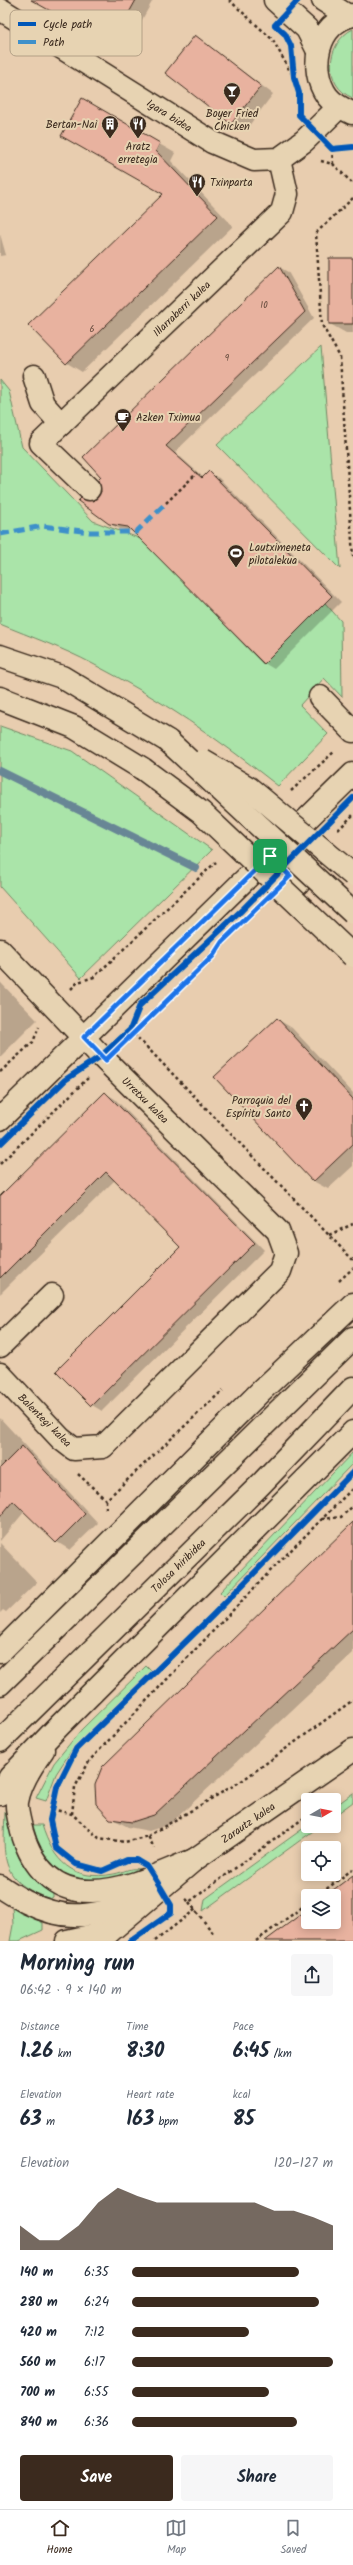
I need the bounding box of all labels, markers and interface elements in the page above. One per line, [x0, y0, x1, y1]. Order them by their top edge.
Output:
legend [10, 10, 142, 56]
text: Cycle path [43, 16, 92, 34]
text: Path [43, 34, 64, 52]
bar icon: Boyer Fried Chicken [222, 81, 242, 106]
street label: Igara bidea [142, 95, 195, 137]
place label: Boyer Fried Chicken [206, 105, 259, 136]
building icon: Bertan-Nai [100, 114, 120, 139]
restaurant icon: Aratz erretegia [128, 114, 148, 139]
place label: Bertan-Nai [46, 116, 97, 134]
place label: Aratz erretegia [118, 138, 158, 169]
restaurant icon: Txinparta [187, 172, 207, 197]
place label: Txinparta [210, 174, 253, 192]
street label: Illarraberri kalea [149, 277, 215, 341]
house number: 10 [260, 298, 268, 313]
house number: 6 [89, 322, 95, 337]
house number: 9 [225, 351, 230, 366]
cafe icon: Azken Tximua [113, 407, 133, 432]
place label: Azken Tximua [136, 409, 200, 427]
place label: Lautximeneta pilotalekua [248, 539, 311, 570]
sports icon: Lautximeneta pilotalekua [226, 543, 246, 568]
pin [253, 839, 287, 873]
icon: arrive [259, 845, 281, 867]
street label: Urretxu kalea [117, 1073, 173, 1128]
place label: Parroquia del Espíritu Santo [226, 1092, 291, 1123]
church icon: Parroquia del Espíritu Santo [294, 1096, 314, 1121]
street label: Balentegi kalea [13, 1390, 75, 1452]
street label: Tolosa hiribidea [147, 1535, 211, 1598]
north arrow [301, 1793, 341, 1833]
map controls [301, 1793, 341, 1929]
street label: Zarautz kalea [218, 1798, 279, 1849]
button: locate [301, 1841, 341, 1881]
button: layers [301, 1889, 341, 1929]
text: Morning run [20, 1947, 135, 1982]
button: share [291, 1954, 333, 1996]
text: 06:42 · 9 × 140 m [20, 1980, 122, 2001]
text: Distance [20, 2018, 60, 2036]
text: Time [126, 2018, 149, 2036]
text: Pace [233, 2018, 254, 2036]
text: 1.26 [20, 2036, 53, 2068]
text: 8:30 [126, 2036, 164, 2068]
text: 6:45 [233, 2036, 269, 2068]
text: km [53, 2045, 72, 2063]
text: /km [269, 2045, 292, 2063]
text: Elevation [20, 2086, 62, 2104]
text: Heart rate [126, 2086, 174, 2104]
text: kcal [233, 2086, 251, 2104]
text: 63 [20, 2104, 42, 2136]
text: 163 [126, 2104, 154, 2136]
text: 85 [233, 2104, 255, 2136]
text: m [42, 2113, 55, 2131]
text: bpm [154, 2113, 178, 2131]
text: Elevation [20, 2153, 69, 2174]
text: 120–127 m [274, 2153, 333, 2174]
text: 140 m [20, 2262, 53, 2283]
text: 6:35 [84, 2262, 109, 2283]
text: 280 m [20, 2292, 58, 2313]
text: 6:24 [84, 2292, 109, 2313]
text: 420 m [20, 2322, 57, 2343]
text: 7:12 [84, 2322, 105, 2343]
text: 560 m [20, 2352, 56, 2373]
text: 6:17 [84, 2352, 105, 2373]
text: 700 m [20, 2382, 55, 2403]
text: 6:55 [84, 2382, 108, 2403]
text: 840 m [20, 2412, 57, 2433]
text: 6:36 [84, 2412, 109, 2433]
button: Save [20, 2455, 173, 2501]
button: Share [181, 2455, 333, 2501]
tab: Home [46, 2517, 73, 2559]
tab: Map [165, 2517, 187, 2559]
tab: Saved [280, 2517, 307, 2559]

